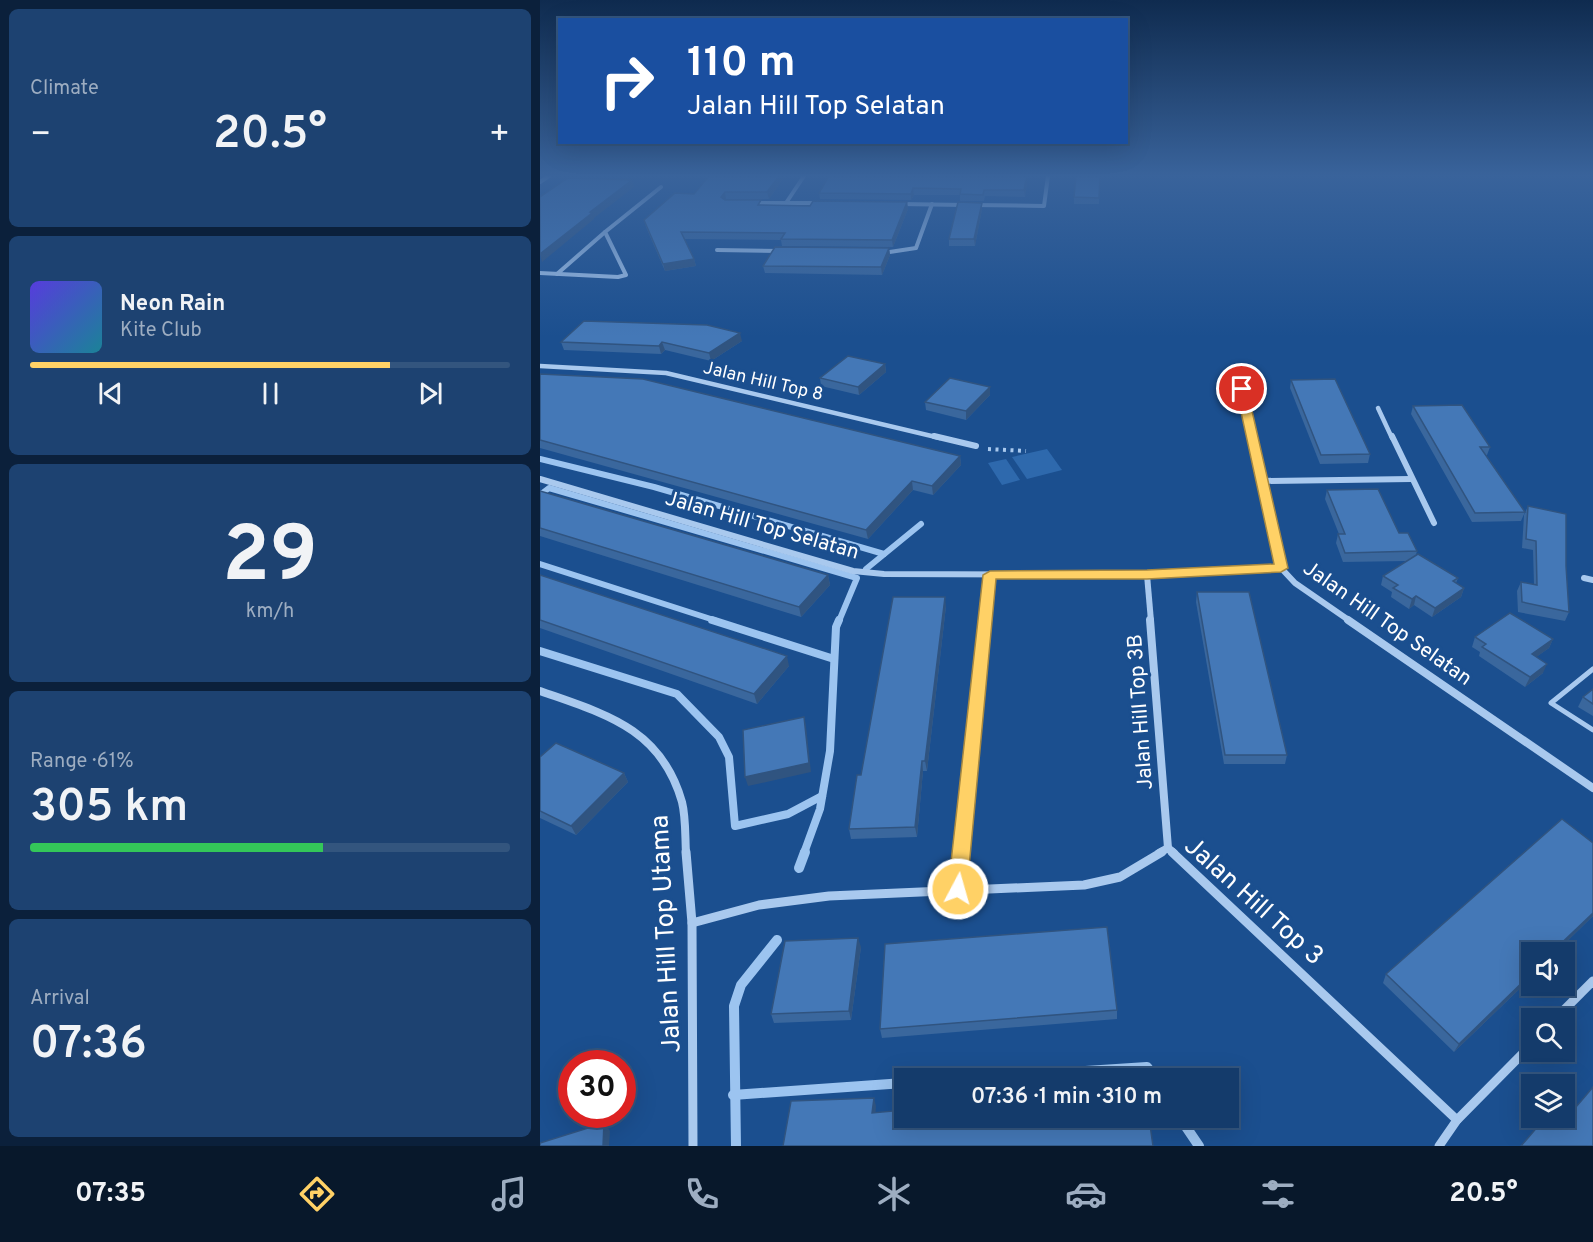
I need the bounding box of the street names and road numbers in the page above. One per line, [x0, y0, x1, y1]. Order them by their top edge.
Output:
street label: Jalan Hill Top 8 [701, 357, 825, 407]
street label: Jalan Hill Top Selatan [662, 485, 862, 567]
street label: Jalan Hill Top Selatan [1297, 555, 1477, 693]
street label: Jalan Hill Top 3B [1122, 633, 1160, 791]
street label: Jalan Hill Top Utama [644, 814, 690, 1054]
street label: Jalan Hill Top 3 [1176, 831, 1330, 973]

